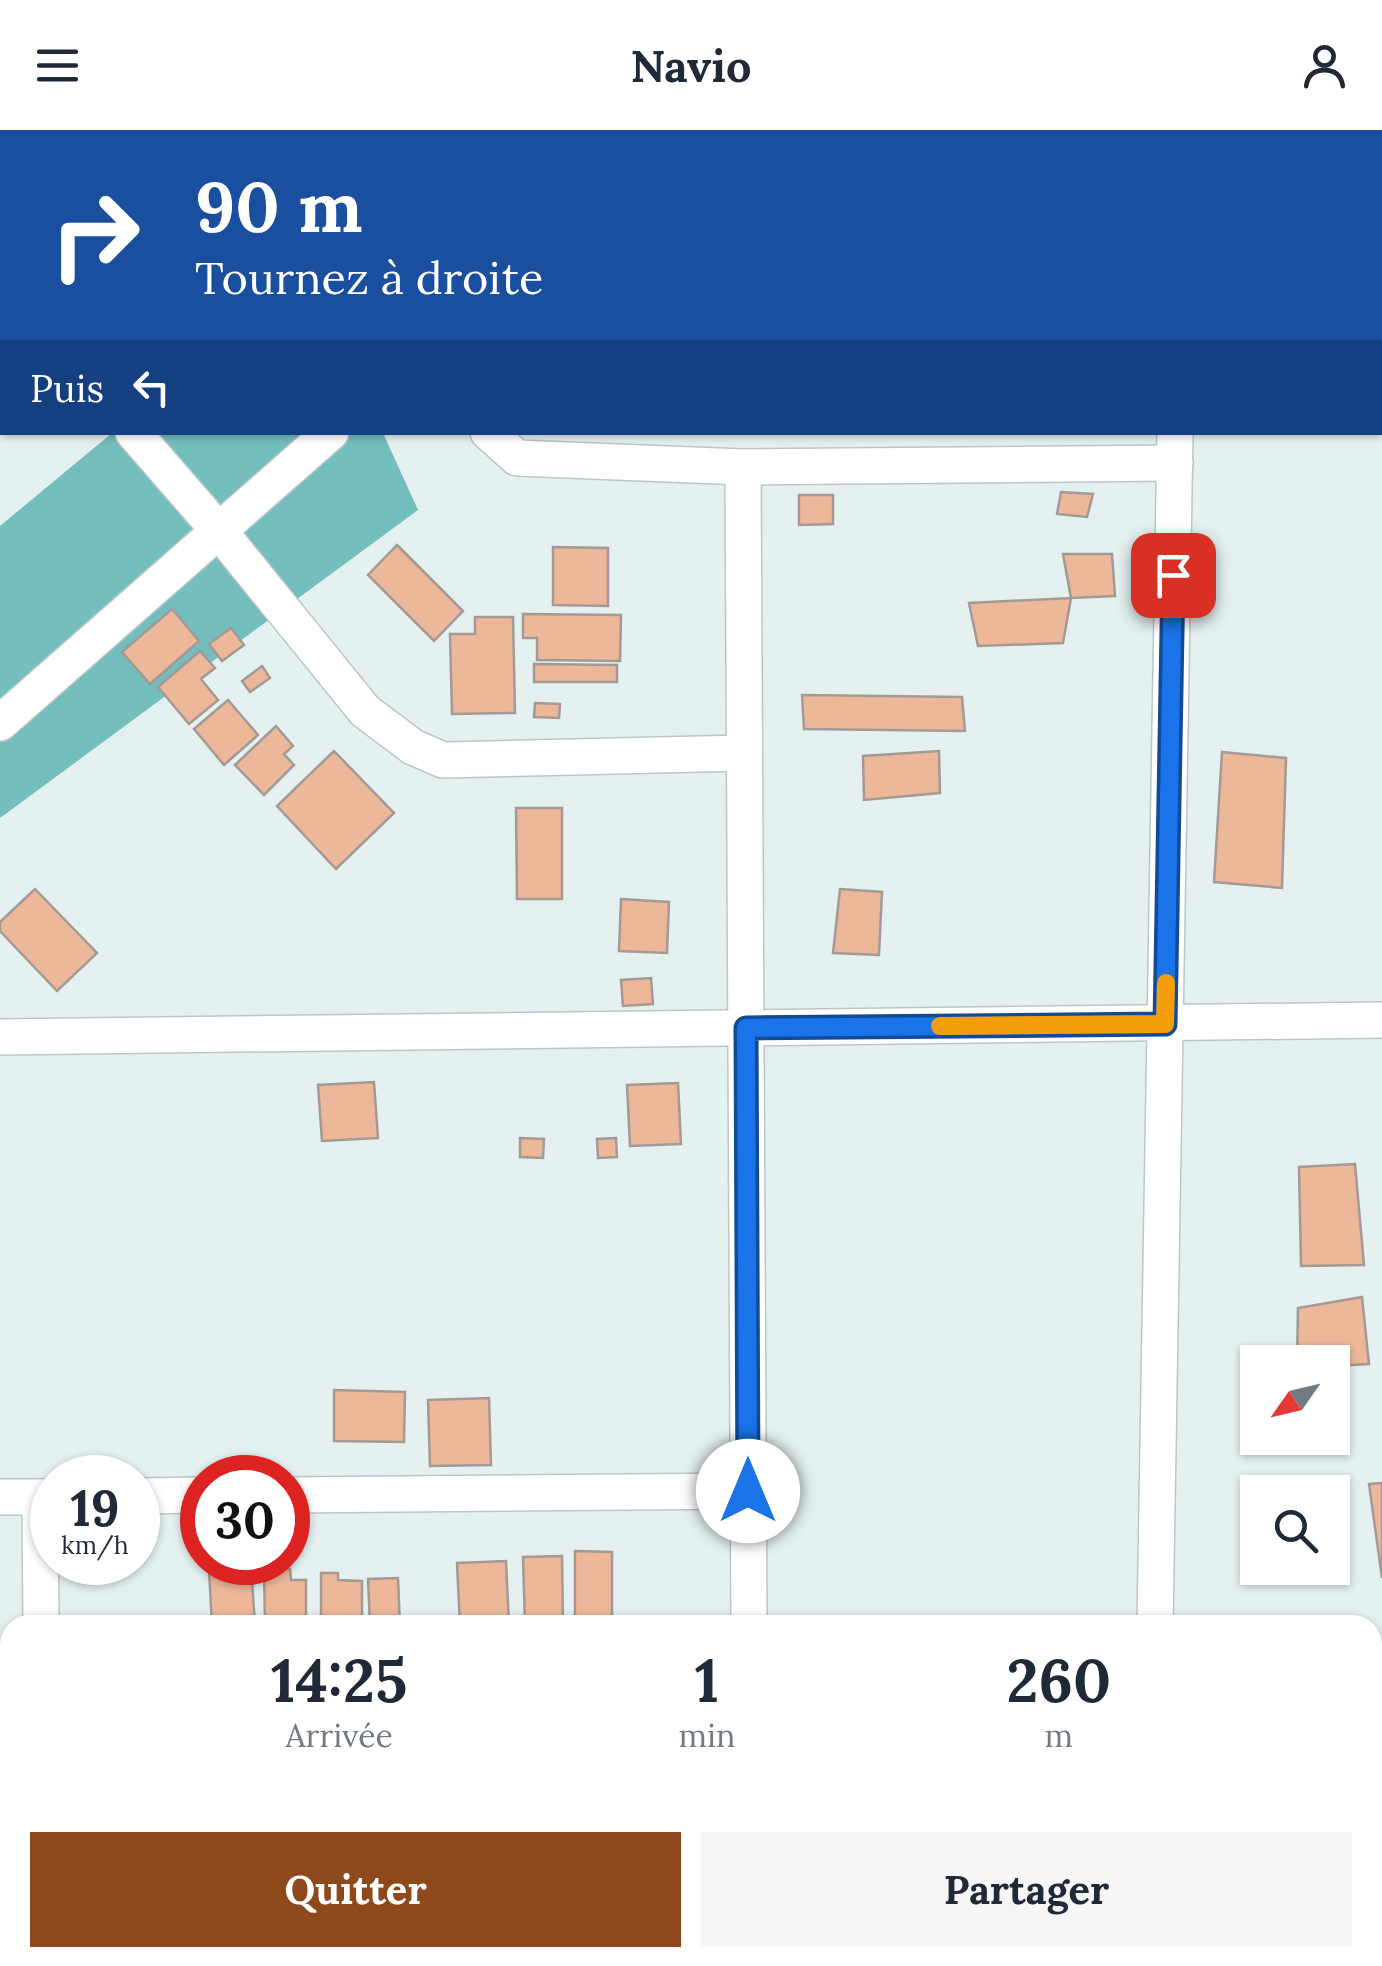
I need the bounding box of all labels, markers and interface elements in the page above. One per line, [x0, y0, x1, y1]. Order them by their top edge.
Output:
text: Navio [630, 37, 752, 94]
icon: menu [30, 38, 85, 93]
icon: person [1297, 38, 1352, 93]
text: 90 m [195, 162, 363, 251]
icon: right [30, 170, 160, 300]
text: Tournez à droite [195, 249, 543, 306]
icon: left [124, 360, 179, 415]
text: Puis [30, 364, 104, 412]
pin [1131, 533, 1216, 618]
icon: arrive [1146, 548, 1201, 603]
north arrow [1240, 1345, 1350, 1455]
map controls [1240, 1345, 1350, 1585]
position arrow [696, 1439, 800, 1543]
speed limit sign: 30 [180, 1455, 310, 1585]
button: search [1240, 1475, 1350, 1585]
text: 19 [70, 1476, 120, 1540]
text: km/h [61, 1529, 129, 1561]
text: 14:25 [271, 1642, 408, 1718]
text: 1 [695, 1642, 719, 1718]
text: 260 [1006, 1642, 1111, 1718]
text: Arrivée [286, 1715, 393, 1756]
text: min [678, 1715, 735, 1756]
text: m [1044, 1715, 1073, 1756]
button: Quitter [30, 1832, 681, 1947]
button: Partager [701, 1832, 1352, 1947]

